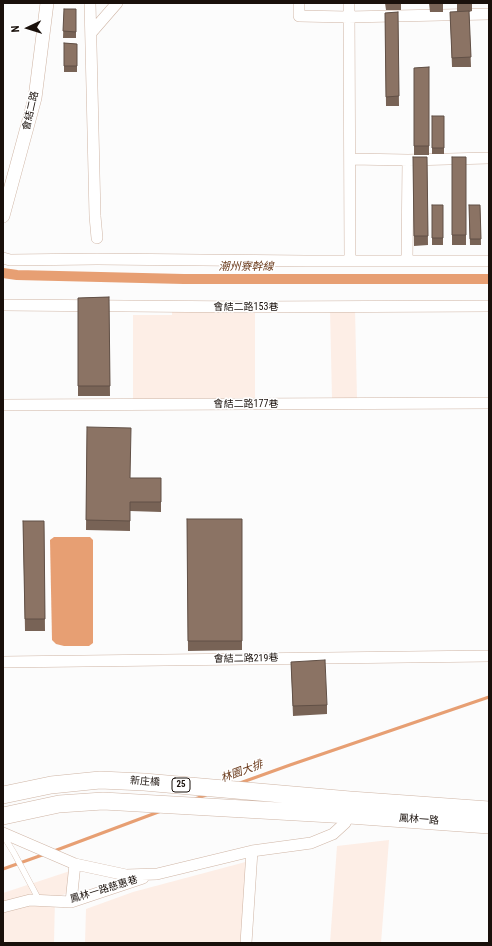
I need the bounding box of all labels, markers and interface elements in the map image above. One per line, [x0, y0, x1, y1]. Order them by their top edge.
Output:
north arrow [8, 8, 48, 48]
text: N [9, 25, 22, 33]
street label: 會結二路 [21, 90, 41, 132]
water label: 潮州寮幹線 [219, 260, 273, 274]
street label: 會結二路153巷 [214, 301, 278, 313]
street label: 會結二路177巷 [214, 398, 278, 410]
street label: 會結二路219巷 [213, 652, 279, 666]
water label: 林園大排 [219, 758, 265, 786]
street label: 新庄橋 [130, 775, 160, 789]
road number: 25 [172, 778, 190, 792]
street label: 鳳林一路 [399, 813, 439, 827]
street label: 鳳林一路慈惠巷 [69, 874, 139, 906]

